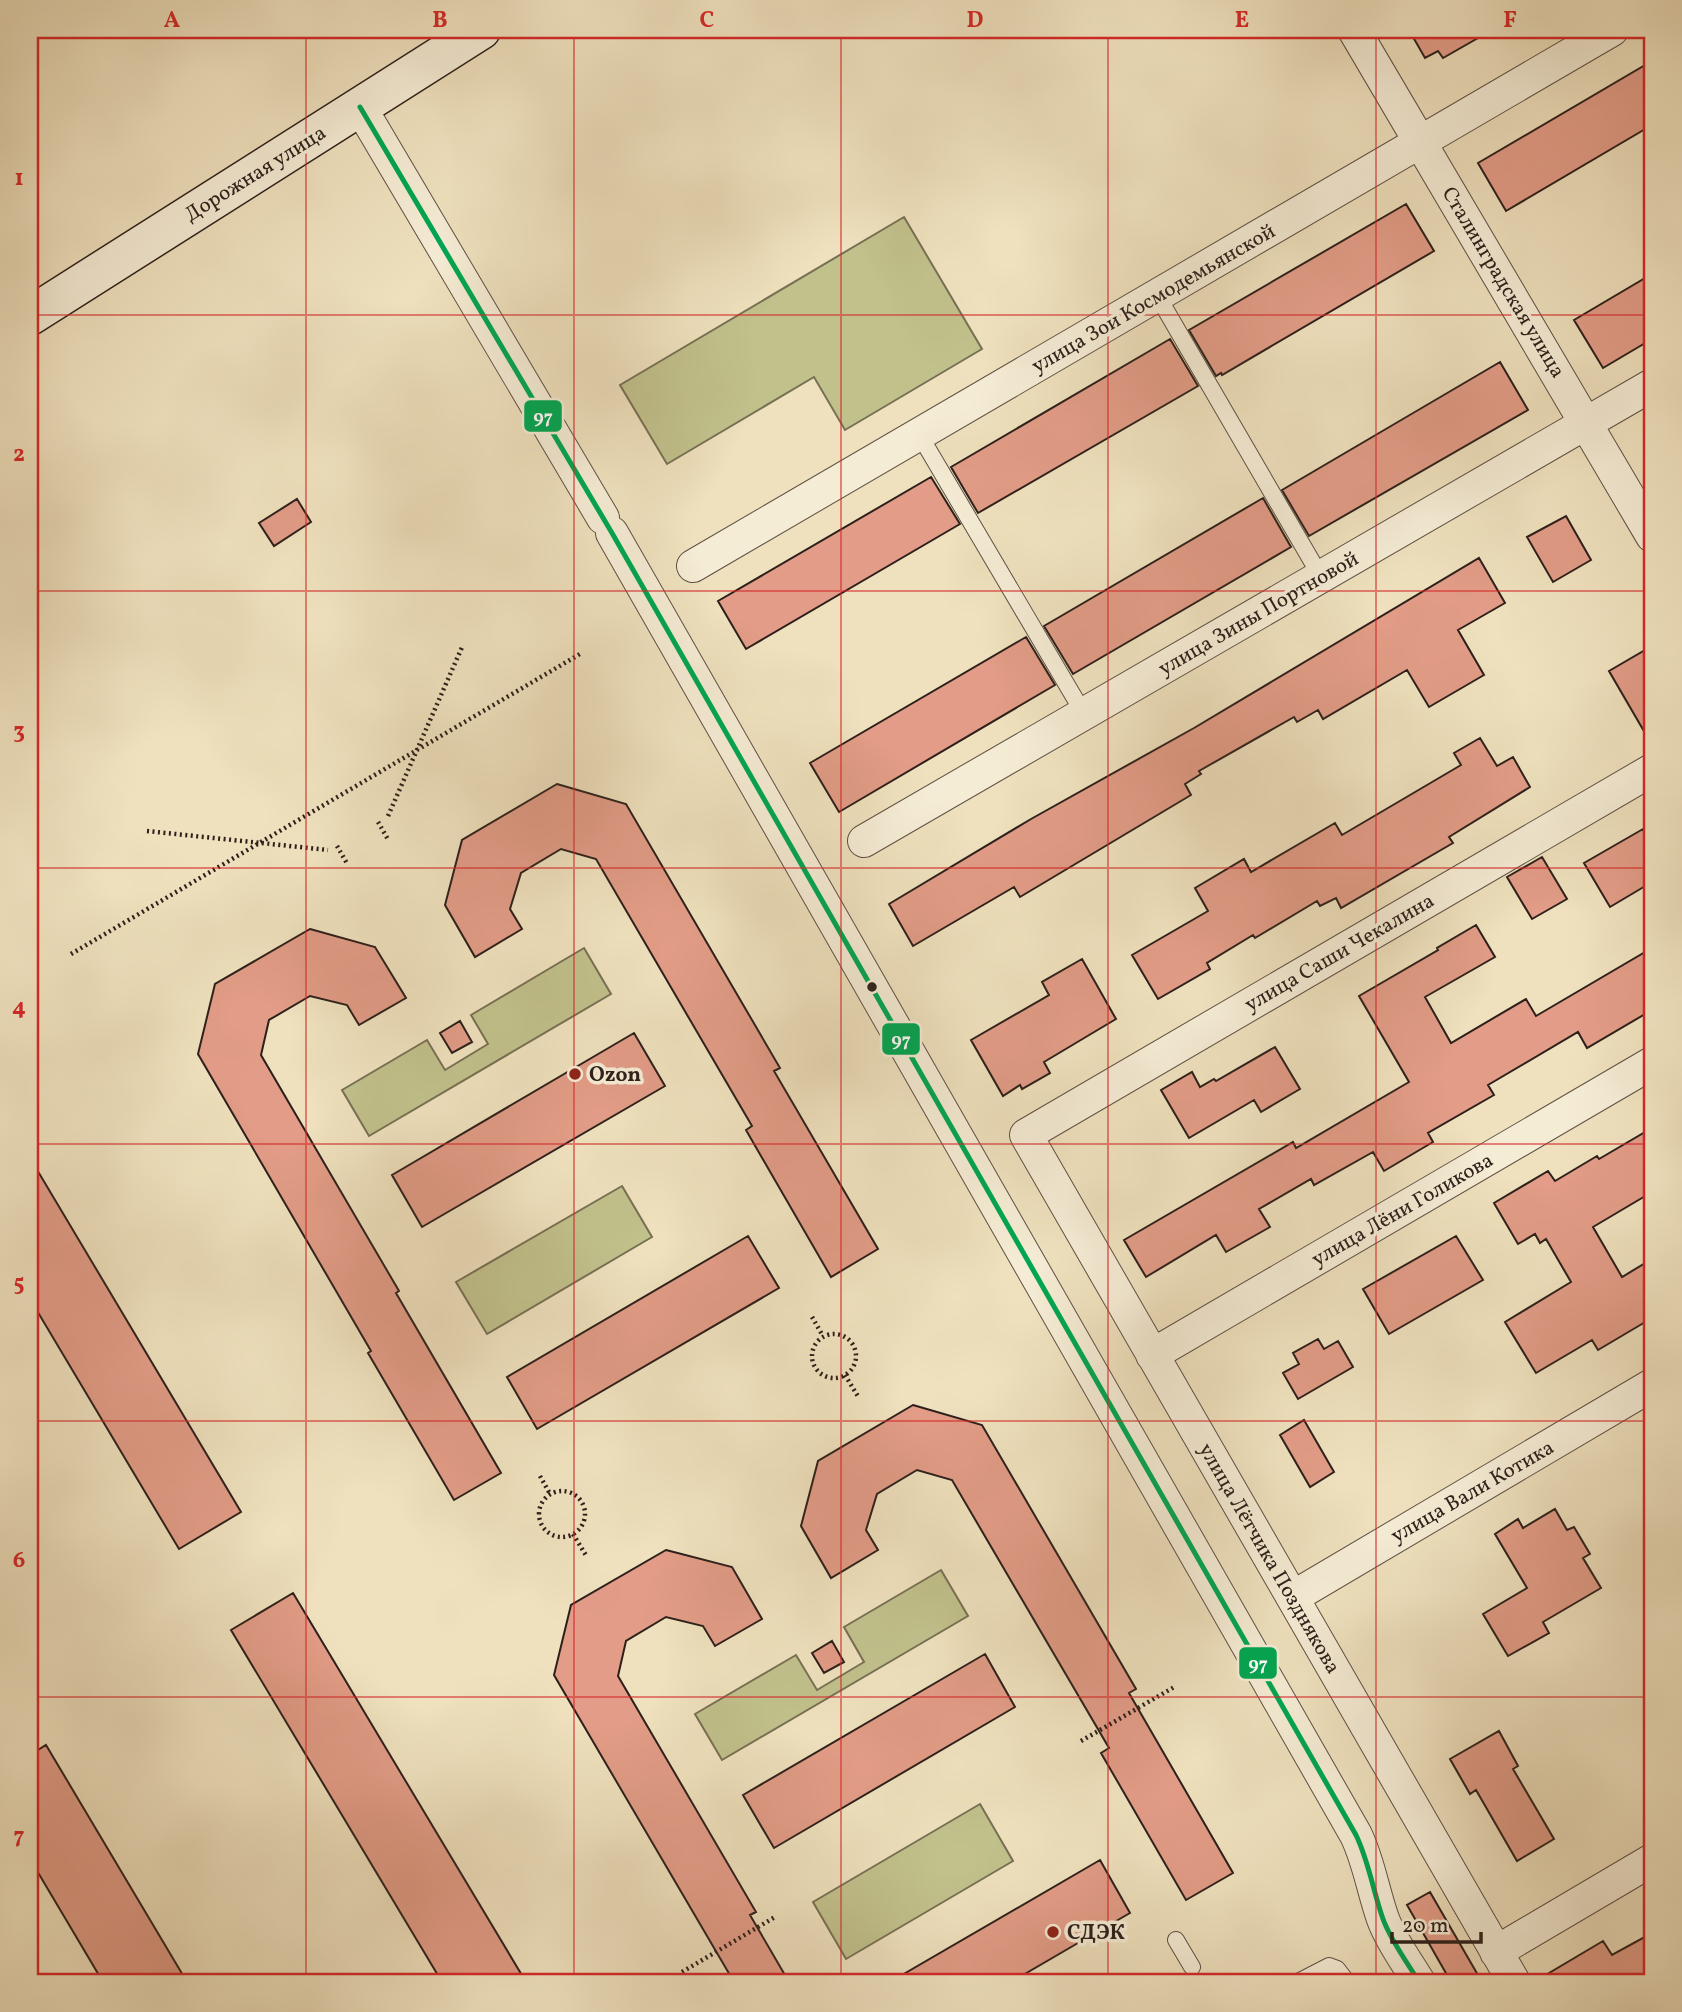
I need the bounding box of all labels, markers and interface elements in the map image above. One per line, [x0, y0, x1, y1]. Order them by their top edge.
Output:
text: A [164, 5, 180, 37]
text: B [432, 5, 448, 37]
text: C [700, 5, 714, 37]
text: D [967, 5, 984, 37]
text: E [1235, 5, 1249, 37]
text: F [1503, 5, 1517, 37]
street label: Дорожная улица [179, 119, 332, 230]
text: 1 [14, 163, 24, 195]
street label: Сталинградская улица [1434, 182, 1571, 384]
street label: улица Зои Космодемьянской [1027, 217, 1281, 381]
line badge: 97 [523, 399, 563, 433]
text: 97 [533, 405, 553, 431]
text: 2 [13, 439, 25, 471]
street label: улица Зины Портновой [1153, 545, 1364, 684]
text: 3 [13, 716, 25, 748]
street label: улица Саши Чекалина [1239, 887, 1440, 1020]
unlabelled marker [865, 980, 879, 994]
text: 4 [12, 992, 26, 1024]
line badge: 97 [881, 1022, 921, 1056]
text: 97 [891, 1028, 911, 1054]
place label: Ozon [589, 1061, 641, 1090]
marker: Ozon [567, 1066, 583, 1082]
street label: улица Лёни Голикова [1307, 1146, 1499, 1274]
text: 5 [13, 1268, 25, 1300]
street label: улица Вали Котика [1386, 1434, 1560, 1551]
street label: улица Лётчика Позднякова [1191, 1438, 1347, 1679]
text: 6 [13, 1545, 25, 1577]
line badge: 97 [1238, 1646, 1278, 1680]
text: 97 [1248, 1652, 1268, 1678]
text: 7 [14, 1821, 25, 1853]
scale bar [1392, 1900, 1481, 1944]
text: 20 m [1402, 1912, 1448, 1941]
place label: СДЭК [1067, 1919, 1125, 1948]
marker: СДЭК [1045, 1924, 1061, 1940]

